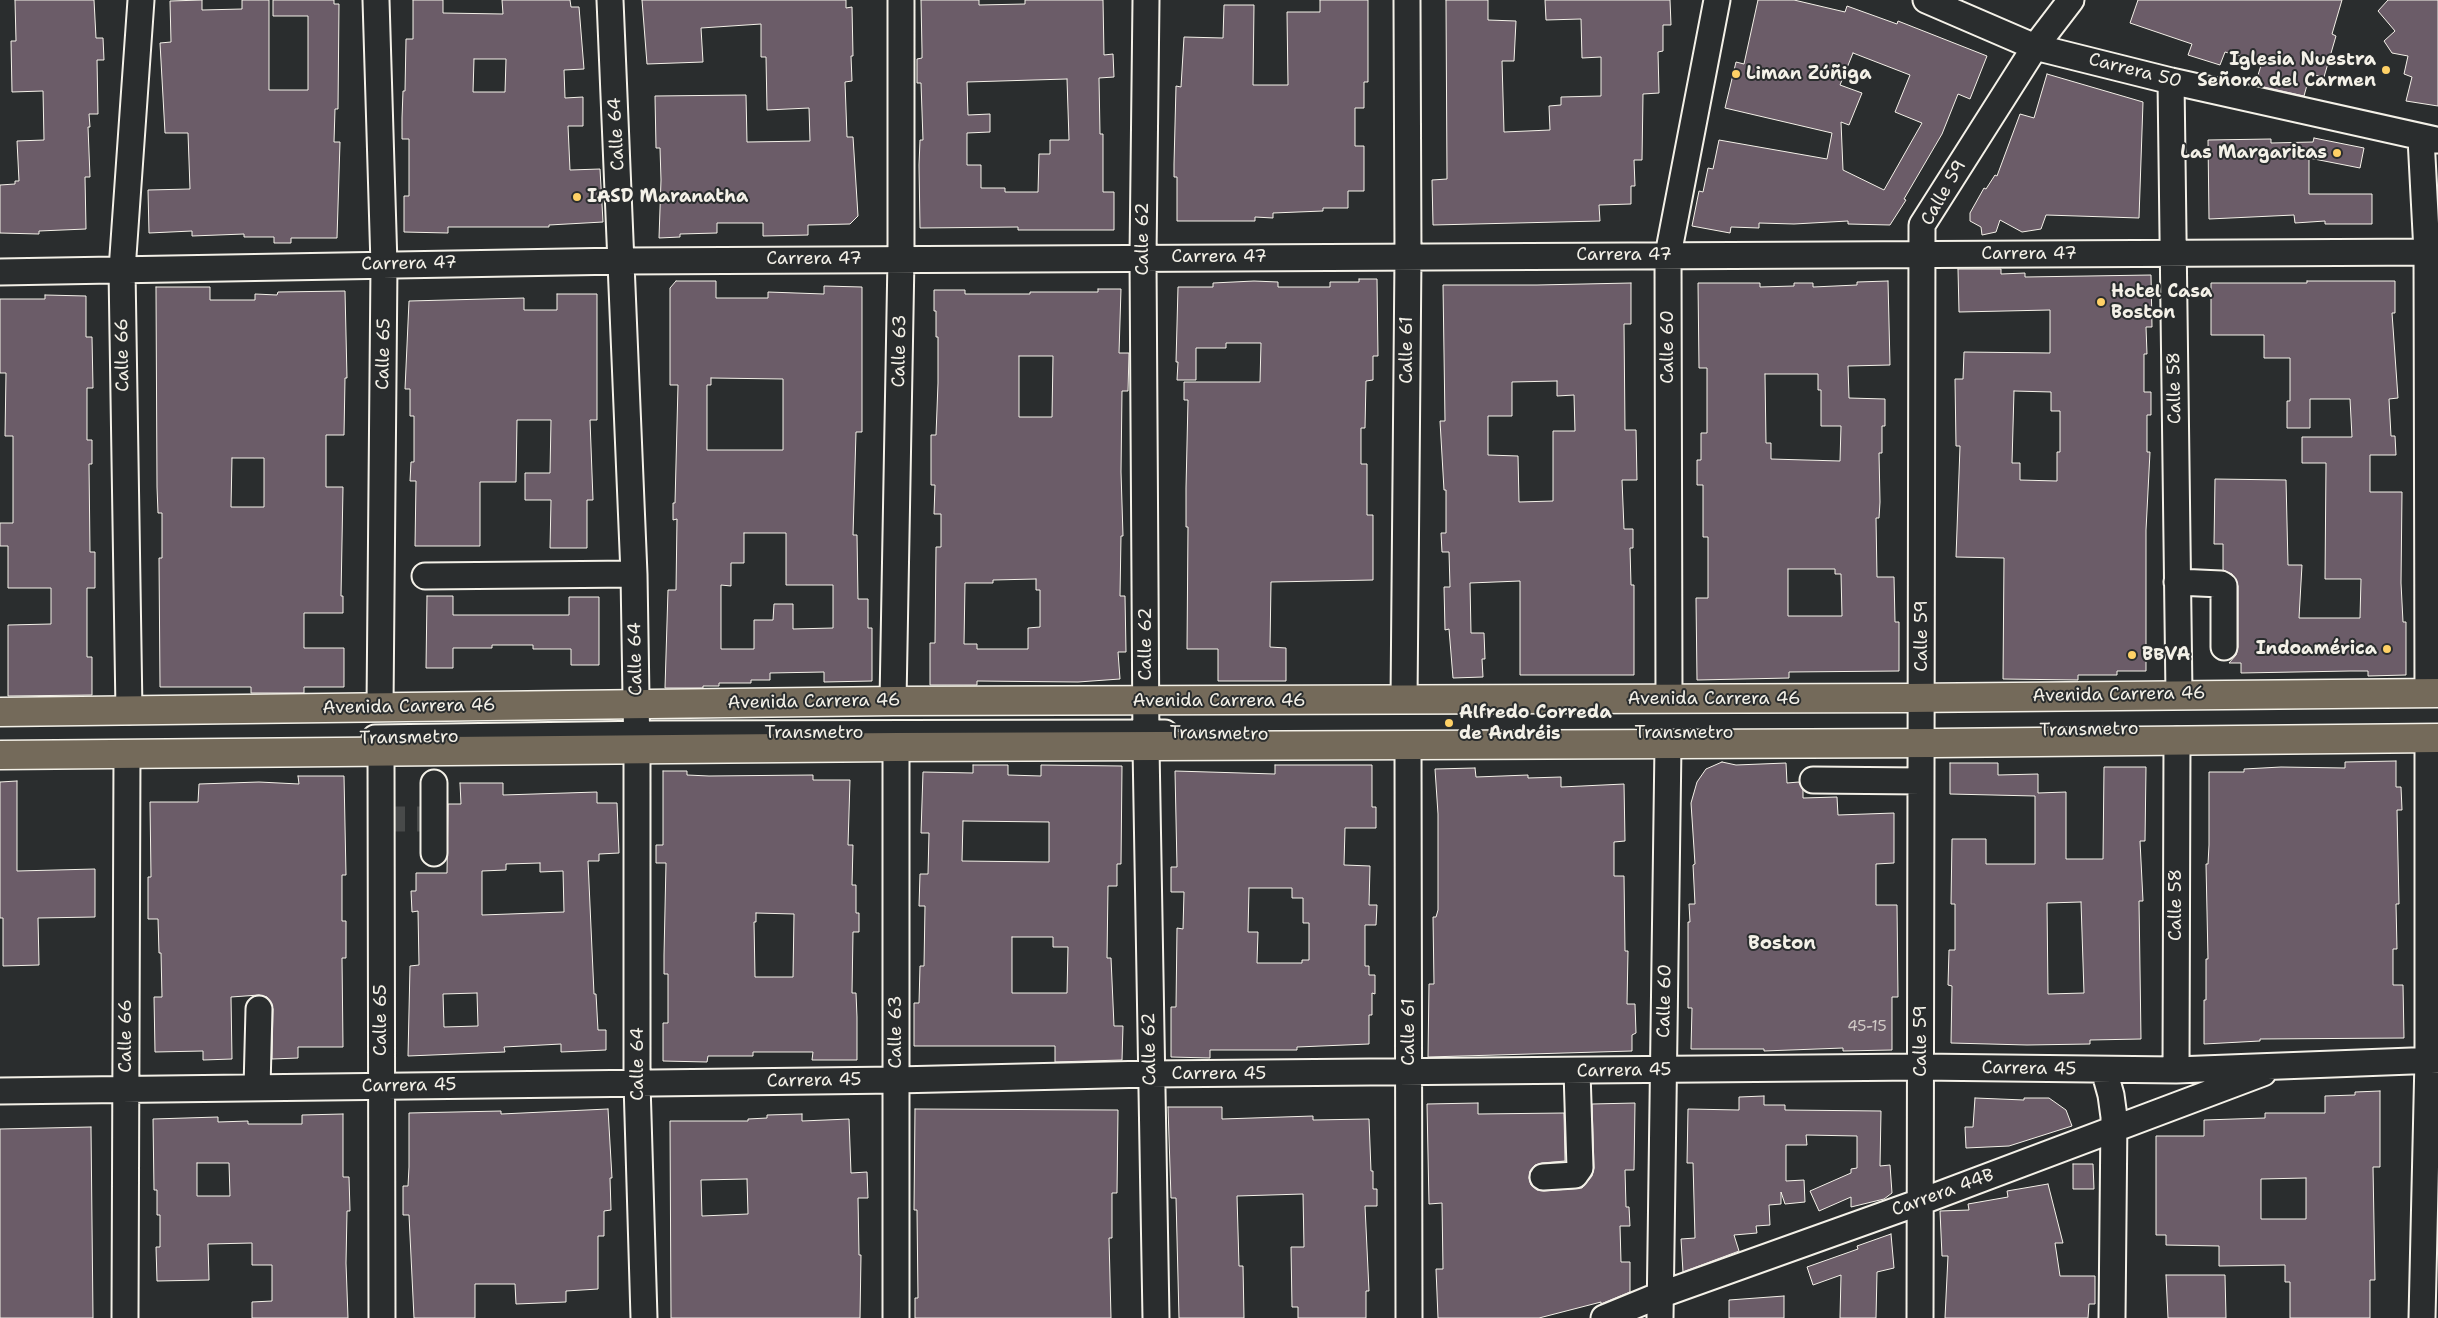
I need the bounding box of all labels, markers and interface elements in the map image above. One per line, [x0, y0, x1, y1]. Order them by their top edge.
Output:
street label: Carrera 50 [2086, 49, 2184, 93]
place label: Iglesia Nuestra Señora del Carmen [2197, 49, 2376, 92]
place label: Liman Zúñiga [1746, 63, 1871, 85]
marker: Iglesia Nuestra Señora del Carmen [2380, 64, 2392, 76]
marker: Liman Zúñiga [1730, 68, 1742, 80]
street label: Calle 64 [604, 97, 630, 171]
place label: Las Margaritas [2180, 142, 2327, 164]
marker: Las Margaritas [2331, 147, 2343, 159]
street label: Calle 59 [1917, 157, 1971, 229]
place label: IASD Maranatha [587, 186, 748, 208]
marker: IASD Maranatha [571, 191, 583, 203]
street label: Calle 62 [1132, 203, 1154, 275]
street label: Carrera 47 [1981, 243, 2077, 265]
street label: Carrera 47 [1576, 244, 1672, 266]
street label: Carrera 47 [1171, 246, 1267, 268]
street label: Carrera 47 [766, 248, 862, 270]
street label: Carrera 47 [361, 252, 457, 276]
place label: Hotel Casa Boston [2111, 281, 2212, 324]
marker: Hotel Casa Boston [2095, 296, 2107, 308]
street label: Calle 60 [1657, 310, 1679, 384]
street label: Calle 63 [889, 314, 911, 388]
street label: Calle 61 [1396, 316, 1418, 384]
street label: Calle 66 [112, 318, 134, 392]
street label: Calle 65 [373, 318, 395, 390]
street label: Calle 58 [2164, 352, 2186, 424]
street label: Calle 59 [1911, 600, 1933, 672]
street label: Calle 62 [1135, 608, 1157, 680]
street label: Calle 64 [625, 622, 647, 696]
place label: Indoamérica [2256, 638, 2377, 660]
marker: Indoamérica [2381, 643, 2393, 655]
place label: BBVA [2142, 644, 2190, 666]
marker: BBVA [2126, 649, 2138, 661]
street label: Avenida Carrera 46 [2032, 683, 2206, 707]
street label: Avenida Carrera 46 [1627, 688, 1801, 710]
street label: Avenida Carrera 46 [727, 690, 901, 714]
street label: Avenida Carrera 46 [1132, 690, 1306, 712]
street label: Avenida Carrera 46 [322, 695, 496, 719]
place label: Alfredo Correda de Andréis [1459, 702, 1612, 744]
marker: Alfredo Correda de Andréis [1443, 717, 1455, 729]
street label: Transmetro [2039, 718, 2139, 742]
street label: Transmetro [764, 722, 864, 744]
street label: Transmetro [1169, 722, 1269, 746]
street label: Transmetro [1634, 722, 1734, 744]
street label: Transmetro [359, 726, 459, 750]
street label: Calle 58 [2165, 869, 2187, 941]
district label: Boston [1748, 933, 1816, 955]
street label: Calle 60 [1654, 964, 1676, 1038]
street label: Calle 65 [370, 984, 392, 1056]
street label: Calle 63 [885, 996, 907, 1068]
street label: Calle 61 [1398, 998, 1420, 1066]
street label: Calle 66 [115, 999, 137, 1073]
street label: Calle 59 [1910, 1005, 1932, 1077]
street label: Calle 62 [1139, 1012, 1161, 1086]
house number: 45-15 [1847, 1018, 1887, 1036]
street label: Calle 64 [627, 1027, 649, 1101]
street label: Carrera 45 [1981, 1057, 2077, 1081]
street label: Carrera 45 [1576, 1059, 1672, 1083]
street label: Carrera 45 [1172, 1063, 1266, 1085]
street label: Carrera 45 [766, 1069, 862, 1093]
street label: Carrera 45 [361, 1074, 457, 1098]
street label: Carrera 44B [1889, 1165, 1997, 1221]

